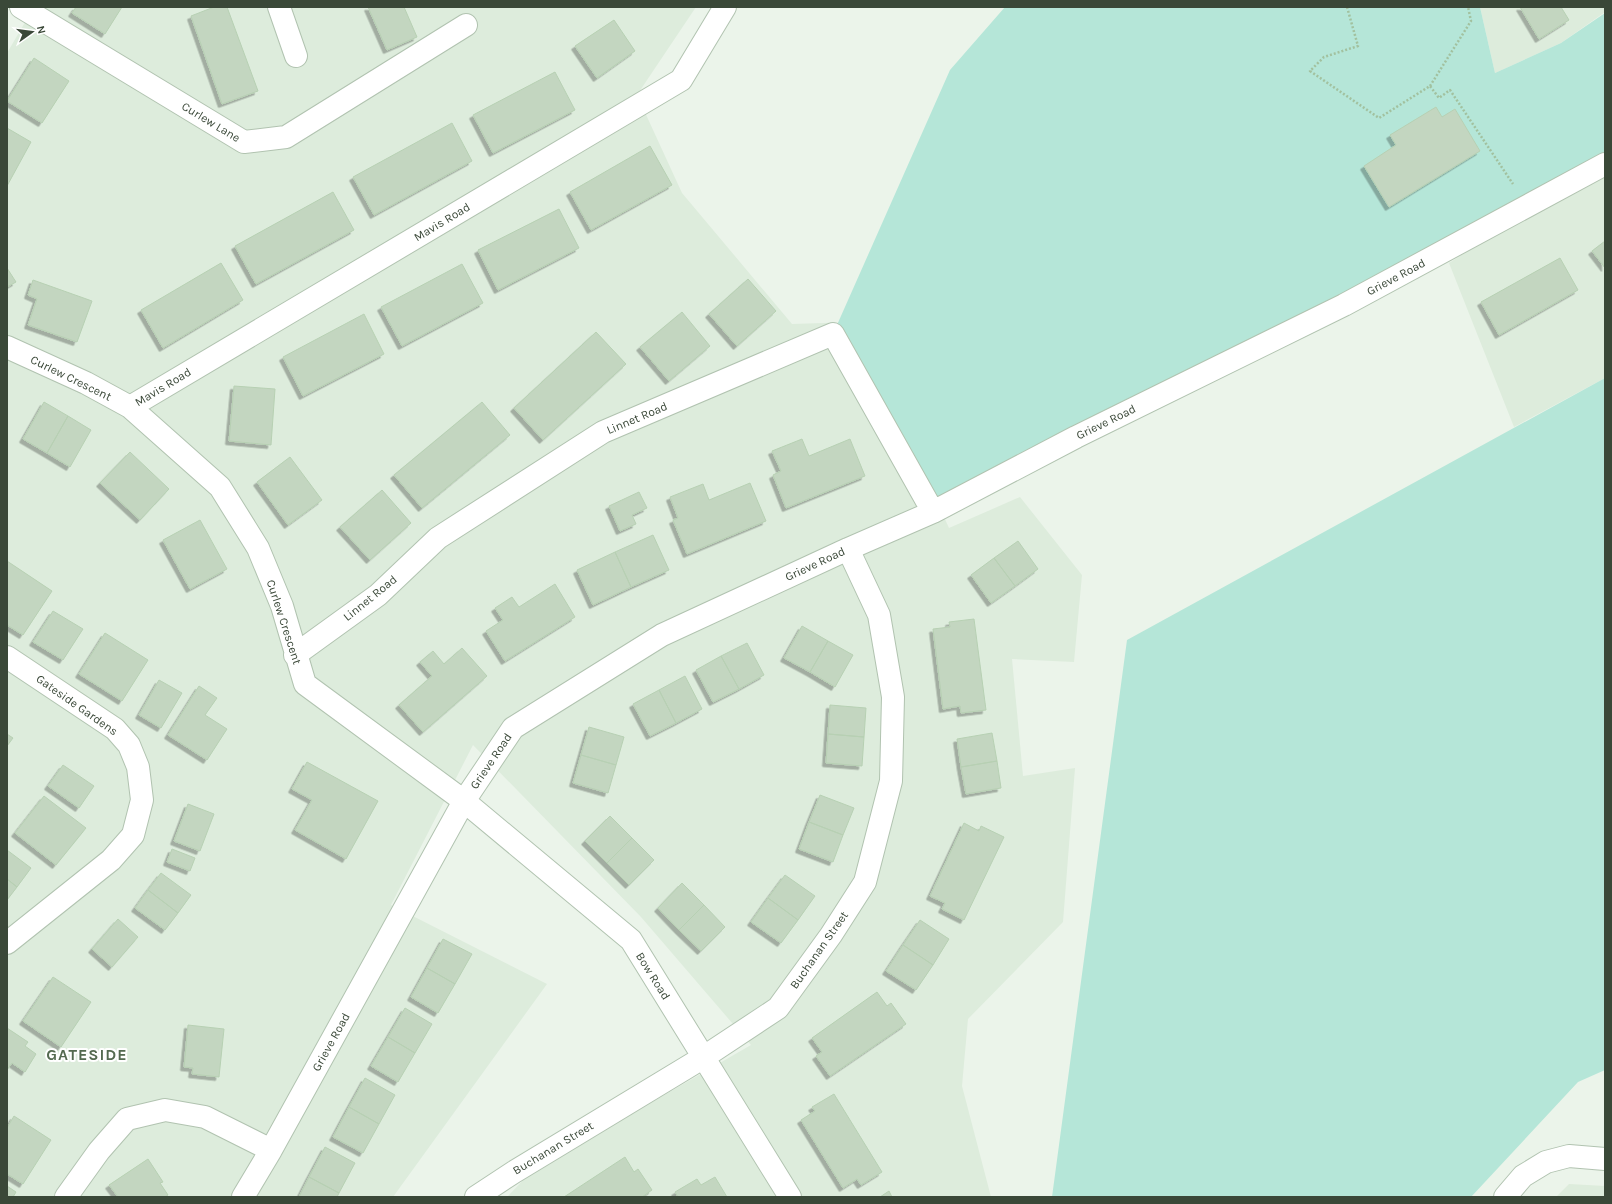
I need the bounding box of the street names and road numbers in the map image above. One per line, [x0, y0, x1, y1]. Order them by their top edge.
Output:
street label: Curlew Lane [179, 99, 243, 145]
street label: Mavis Road [411, 200, 473, 244]
street label: Grieve Road [1364, 256, 1428, 298]
street label: Curlew Crescent [28, 352, 114, 404]
street label: Mavis Road [132, 365, 194, 409]
street label: Linnet Road [604, 399, 670, 437]
street label: Grieve Road [1074, 402, 1138, 442]
street label: Grieve Road [783, 544, 847, 584]
street label: Linnet Road [340, 572, 400, 624]
street label: Curlew Crescent [264, 578, 304, 667]
street label: Gateside Gardens [33, 672, 121, 738]
street label: Grieve Road [467, 730, 515, 792]
street label: Buchanan Street [787, 908, 851, 992]
street label: Bow Road [633, 950, 673, 1002]
street label: Grieve Road [309, 1010, 353, 1074]
street label: Buchanan Street [510, 1118, 596, 1178]

